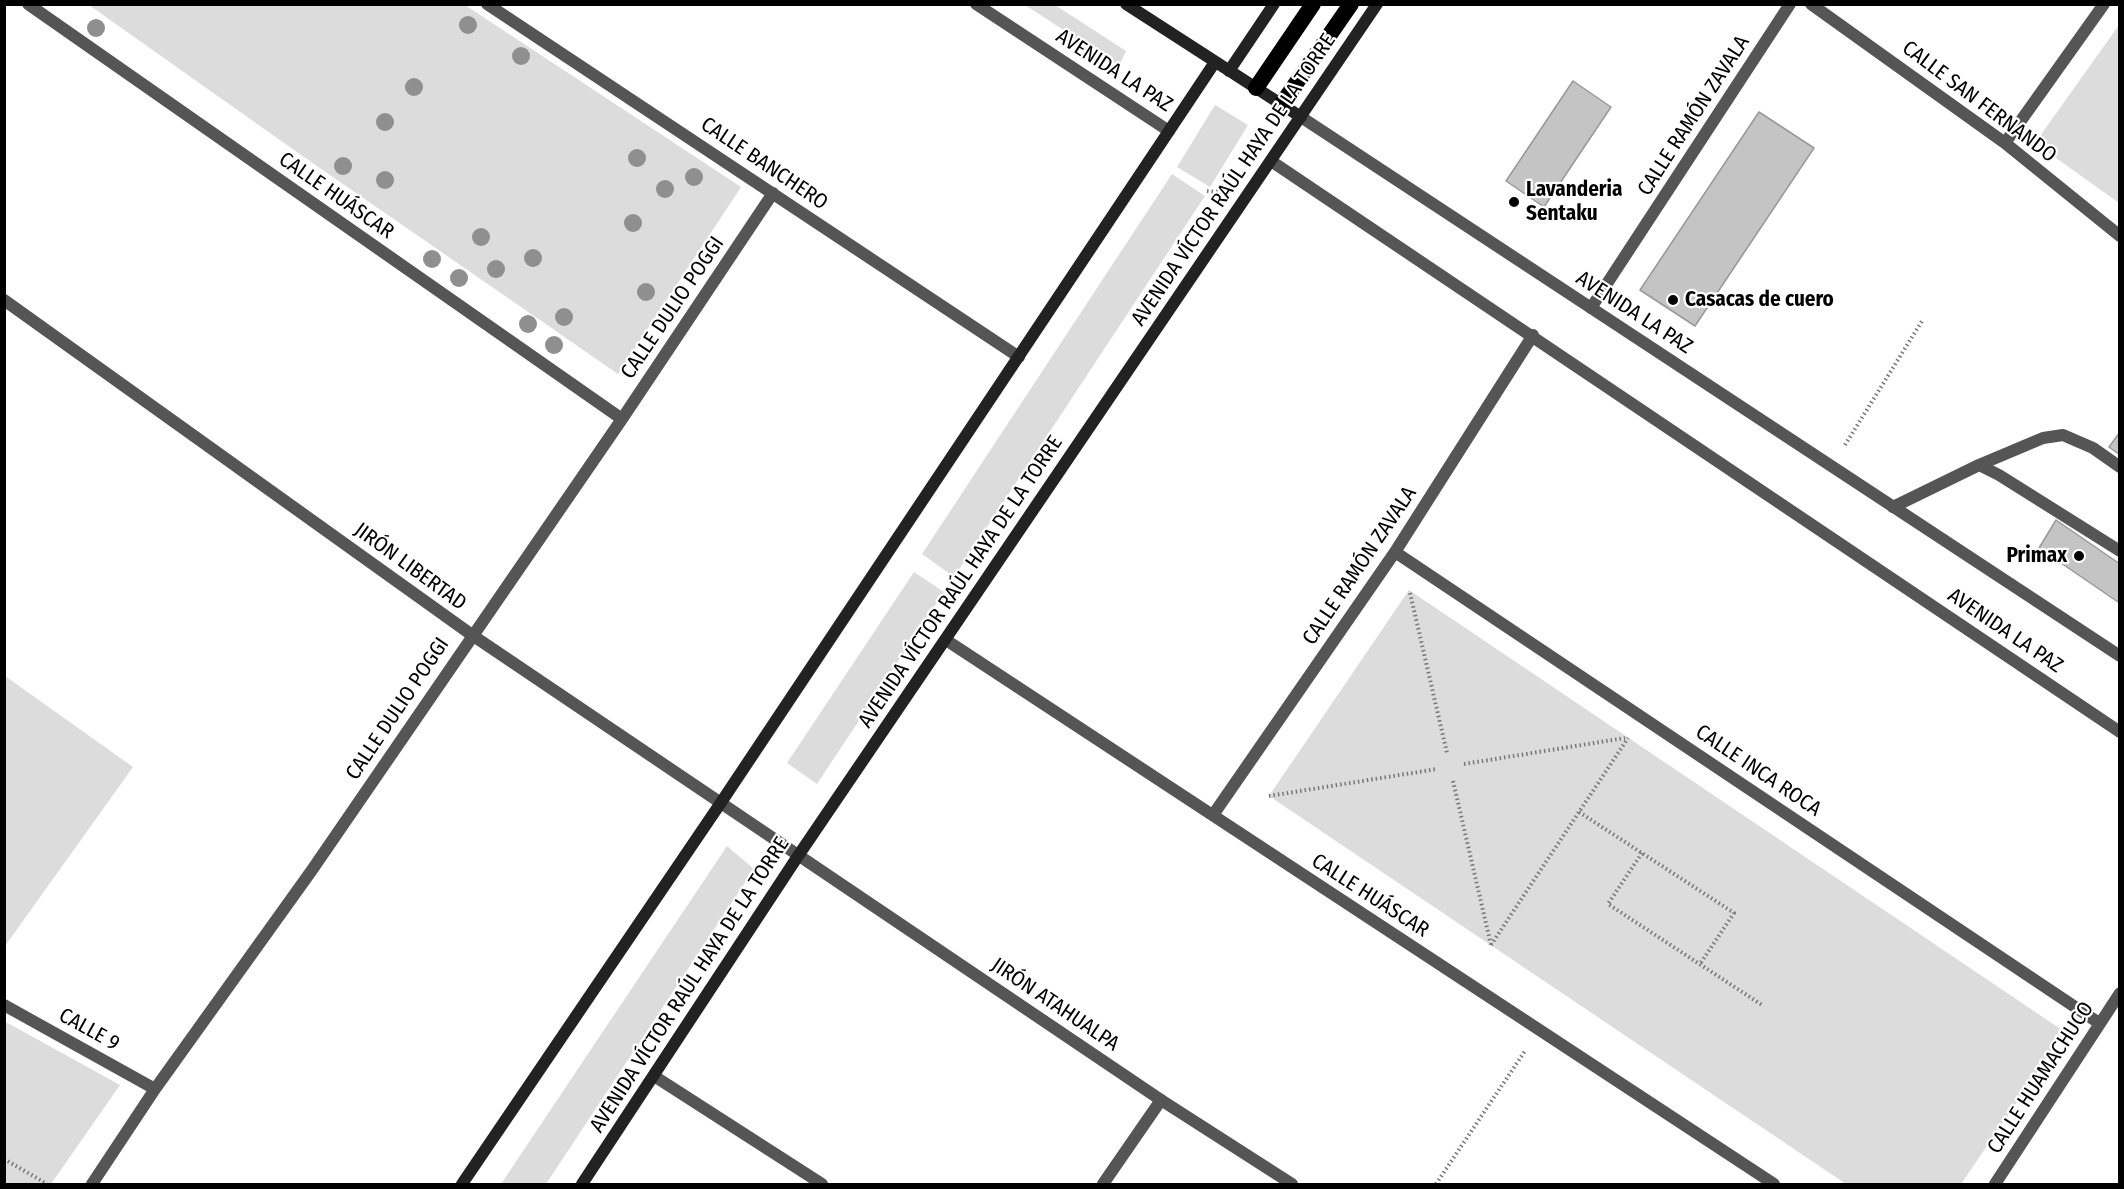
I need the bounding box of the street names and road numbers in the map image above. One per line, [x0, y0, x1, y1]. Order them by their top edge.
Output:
street label: AVENIDA LA PAZ [1051, 24, 1177, 118]
street label: AVENIDA VÍCTOR RAÚL HAYA DE LA TORRE [1127, 29, 1341, 331]
street label: CALLE RAMÓN ZAVALA [1633, 31, 1755, 201]
street label: CALLE SAN FERNANDO [1897, 36, 2061, 168]
street label: CALLE BANCHERO [696, 112, 832, 216]
street label: CALLE HUÁSCAR [274, 147, 398, 245]
street label: CALLE DULIO POGGI [616, 232, 730, 384]
street label: AVENIDA LA PAZ [1571, 266, 1697, 360]
street label: AVENIDA VÍCTOR RAÚL HAYA DE LA TORRE [854, 431, 1068, 733]
street label: CALLE RAMÓN ZAVALA [1298, 482, 1422, 650]
street label: JIRÓN LIBERTAD [349, 518, 471, 616]
street label: AVENIDA LA PAZ [1943, 583, 2067, 679]
street label: CALLE DULIO POGGI [341, 633, 455, 785]
street label: CALLE INCA ROCA [1690, 720, 1826, 822]
street label: AVENIDA VÍCTOR RAÚL HAYA DE LA TORRE [585, 833, 795, 1137]
street label: CALLE HUÁSCAR [1307, 849, 1433, 943]
street label: JIRÓN ATAHUALPA [986, 953, 1124, 1057]
street label: CALLE HUAMACHUCO [1983, 997, 2099, 1159]
street label: CALLE 9 [54, 1003, 124, 1057]

